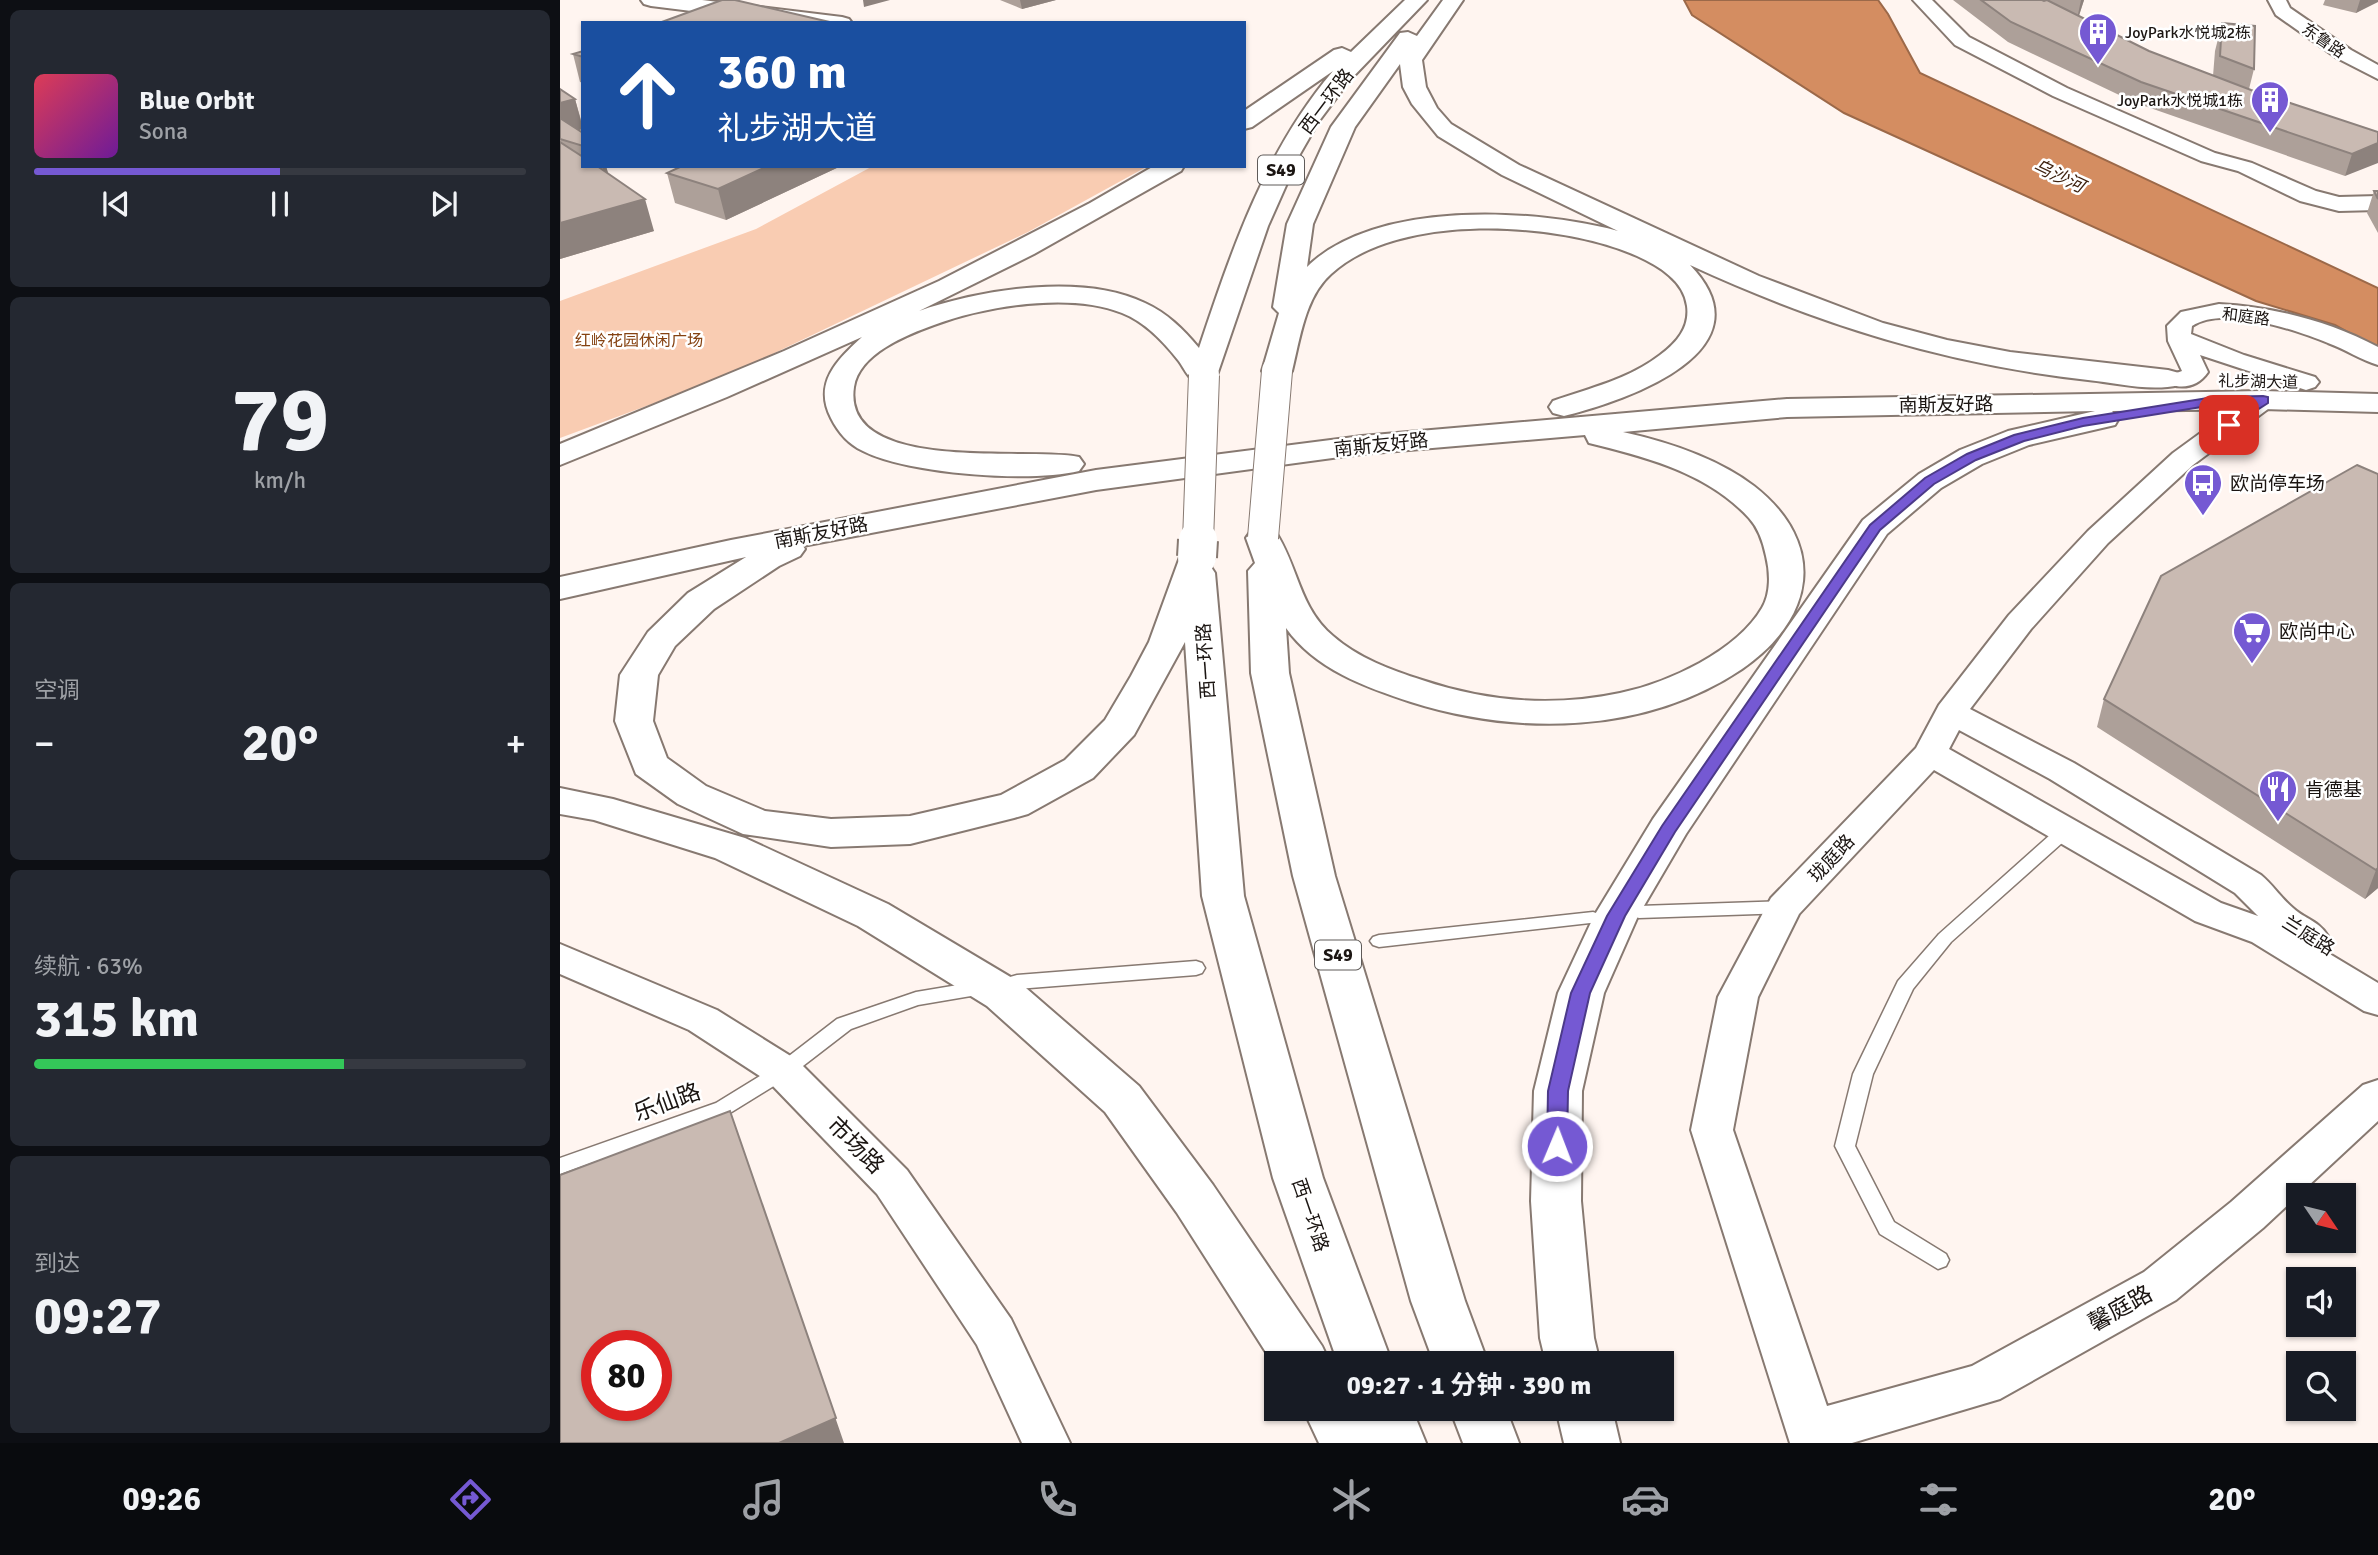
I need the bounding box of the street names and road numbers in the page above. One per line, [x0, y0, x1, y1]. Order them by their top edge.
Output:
street label: 东鲁路 [2298, 19, 2349, 63]
street label: 西一环路 [1294, 64, 1359, 139]
road number: S49 [1258, 155, 1304, 184]
street label: 和庭路 [2221, 304, 2271, 330]
street label: 礼步湖大道 [2218, 371, 2298, 393]
street label: 南斯友好路 [1898, 392, 1994, 418]
street label: 南斯友好路 [1333, 428, 1430, 462]
street label: 南斯友好路 [772, 512, 870, 554]
street label: 西一环路 [1191, 622, 1221, 700]
street label: 珑庭路 [1804, 830, 1860, 888]
street label: 兰庭路 [2278, 911, 2339, 961]
road number: S49 [1315, 940, 1361, 970]
street label: 乐仙路 [630, 1077, 705, 1128]
street label: 市场路 [821, 1111, 890, 1180]
street label: 西一环路 [1286, 1175, 1334, 1255]
street label: 馨庭路 [2083, 1279, 2157, 1338]

